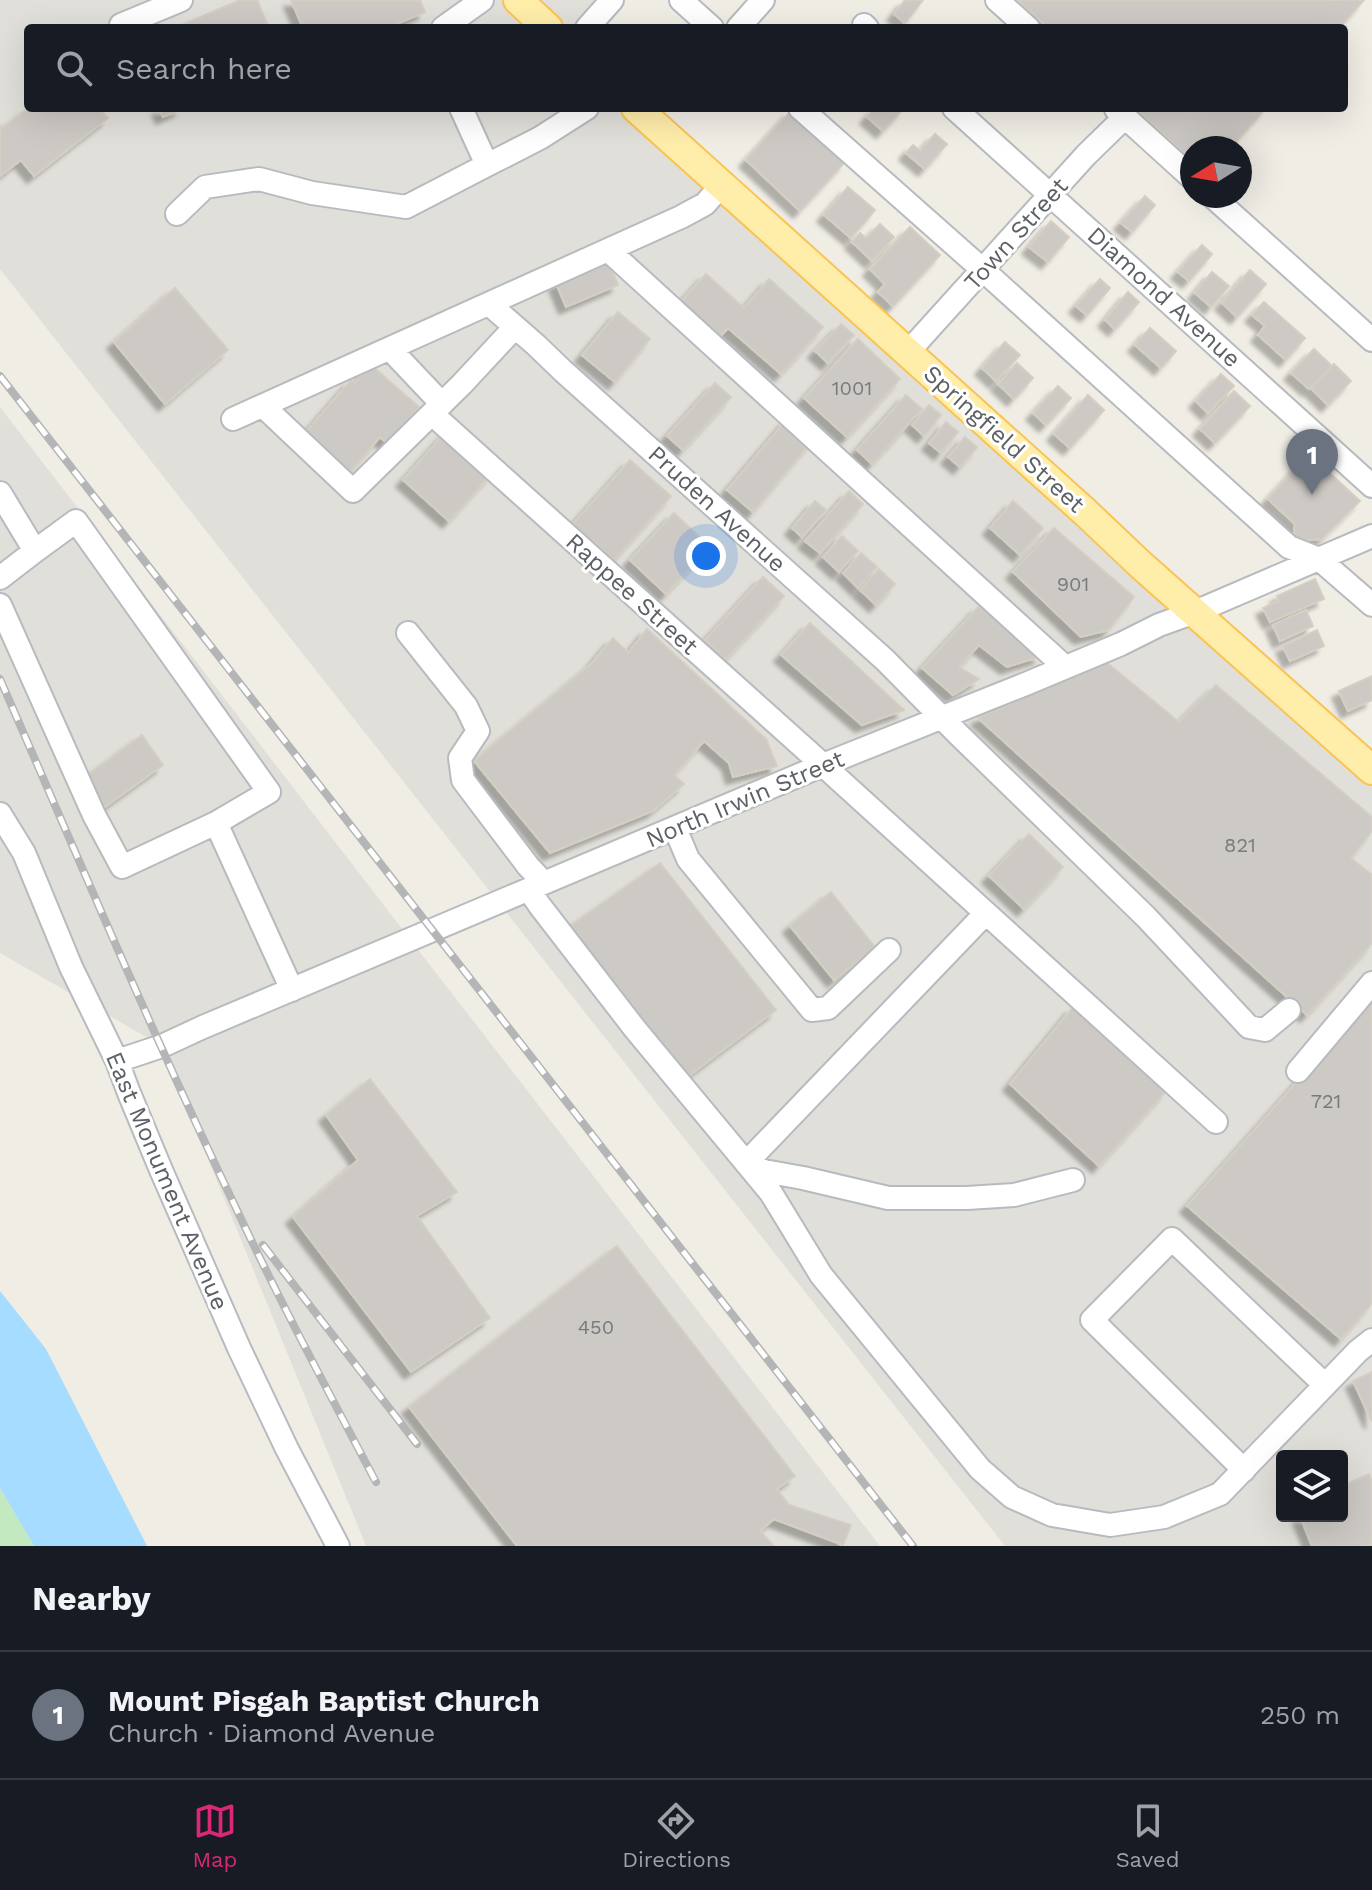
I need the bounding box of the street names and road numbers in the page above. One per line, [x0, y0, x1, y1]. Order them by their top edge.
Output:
street label: Town Street [958, 172, 1074, 296]
street label: Diamond Avenue [1082, 221, 1246, 373]
street label: Springfield Street [918, 359, 1090, 519]
street label: Pruden Avenue [643, 440, 791, 578]
street label: Rappee Street [560, 527, 704, 661]
street label: North Irwin Street [642, 745, 848, 853]
street label: East Monument Avenue [100, 1048, 234, 1314]

